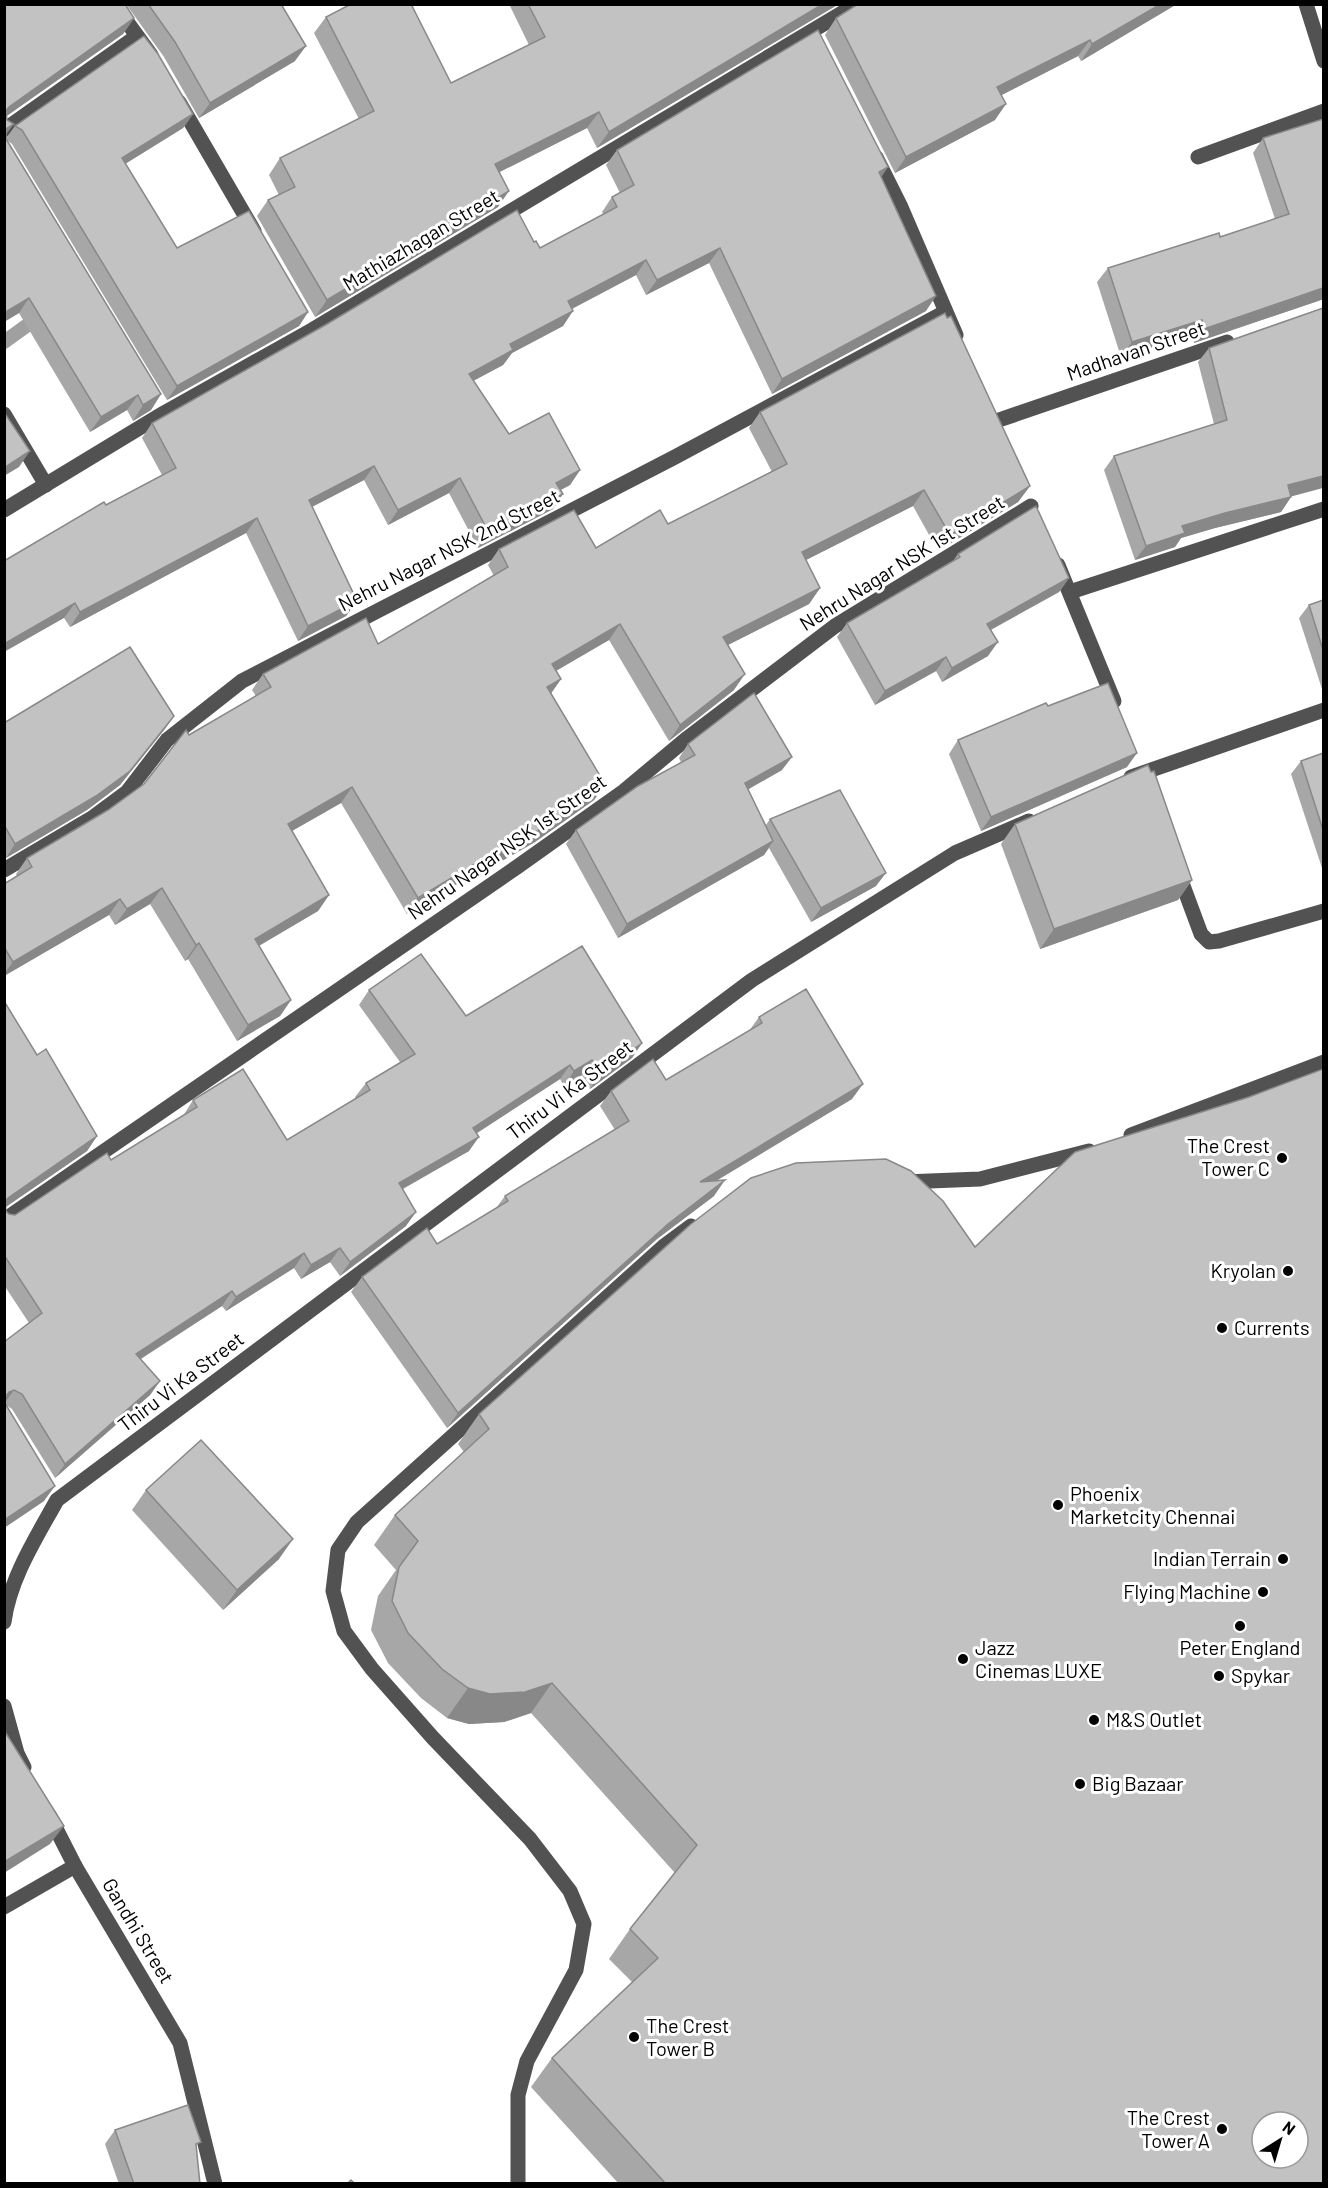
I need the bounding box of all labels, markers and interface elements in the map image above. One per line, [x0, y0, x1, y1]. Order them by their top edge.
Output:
street label: Mathiazhagan Street [338, 183, 503, 295]
street label: Madhavan Street [1063, 315, 1208, 385]
street label: Nehru Nagar NSK 2nd Street [334, 483, 563, 615]
street label: Nehru Nagar NSK 1st Street [795, 489, 1008, 635]
street label: Nehru Nagar NSK 1st Street [403, 768, 610, 924]
street label: Thiru Vi Ka Street [502, 1034, 637, 1144]
place label: The Crest Tower C [1187, 1133, 1270, 1180]
marker: The Crest Tower C [1275, 1151, 1289, 1165]
place label: Kryolan [1211, 1258, 1276, 1282]
marker: Kryolan [1281, 1264, 1295, 1278]
place label: Currents [1234, 1315, 1310, 1339]
marker: Currents [1215, 1321, 1229, 1335]
street label: Thiru Vi Ka Street [113, 1326, 248, 1436]
place label: Phoenix Marketcity Chennai [1070, 1481, 1235, 1528]
marker: Phoenix Marketcity Chennai [1051, 1498, 1065, 1512]
place label: Indian Terrain [1153, 1546, 1271, 1570]
marker: Indian Terrain [1276, 1552, 1290, 1566]
place label: Flying Machine [1123, 1579, 1251, 1603]
marker: Flying Machine [1256, 1585, 1270, 1599]
marker: Peter England [1233, 1619, 1247, 1633]
place label: Jazz Cinemas LUXE [975, 1635, 1102, 1682]
place label: Peter England [1180, 1635, 1300, 1659]
marker: Jazz Cinemas LUXE [956, 1652, 970, 1666]
place label: Spykar [1231, 1663, 1290, 1687]
marker: Spykar [1212, 1669, 1226, 1683]
place label: M&S Outlet [1106, 1707, 1202, 1731]
marker: M&S Outlet [1087, 1713, 1101, 1727]
place label: Big Bazaar [1092, 1771, 1184, 1795]
marker: Big Bazaar [1073, 1777, 1087, 1791]
street label: Gandhi Street [98, 1874, 180, 1987]
place label: The Crest Tower B [646, 2013, 729, 2060]
marker: The Crest Tower B [627, 2030, 641, 2044]
place label: The Crest Tower A [1127, 2105, 1210, 2152]
north arrow [1250, 2110, 1310, 2170]
text: N [1279, 2117, 1299, 2138]
marker: The Crest Tower A [1215, 2122, 1229, 2136]

